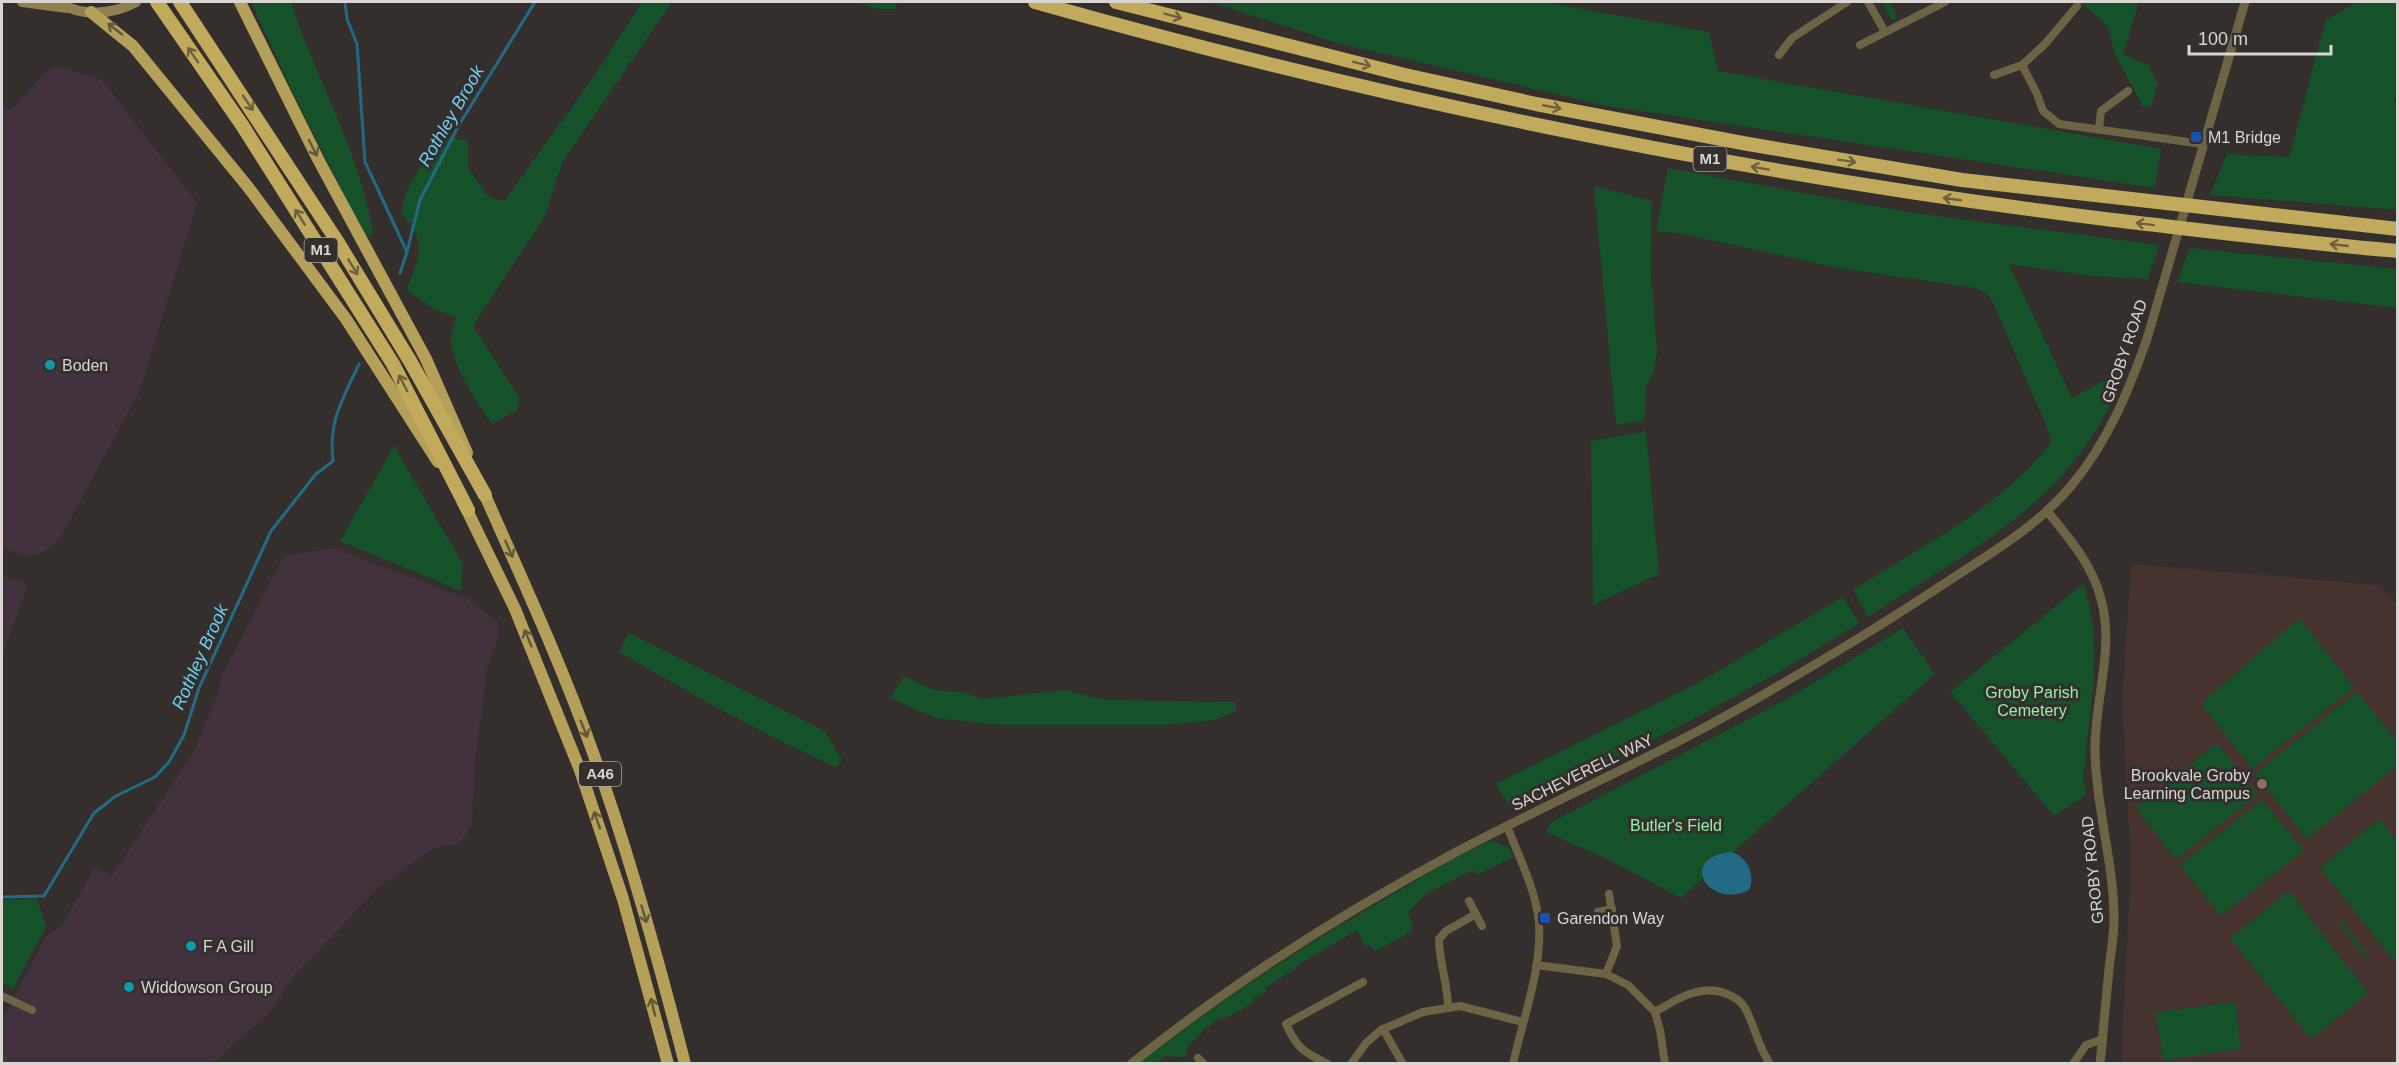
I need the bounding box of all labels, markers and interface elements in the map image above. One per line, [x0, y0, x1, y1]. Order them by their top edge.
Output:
one-way arrow [1163, 11, 1182, 23]
scale bar [2189, 18, 2332, 56]
one-way arrow [107, 23, 123, 36]
text: 100 m [2198, 29, 2248, 49]
one-way arrow [187, 47, 199, 63]
one-way arrow [1352, 59, 1371, 71]
water label: Rothley Brook [414, 61, 488, 170]
one-way arrow [242, 94, 254, 110]
one-way arrow [1542, 102, 1561, 113]
place label: M1 Bridge [2208, 129, 2281, 146]
marker: M1 Bridge [2189, 130, 2203, 144]
one-way arrow [307, 139, 319, 157]
road number: M1 [1694, 147, 1726, 171]
one-way arrow [1837, 155, 1856, 166]
one-way arrow [1750, 162, 1770, 173]
one-way arrow [1943, 193, 1962, 204]
one-way arrow [294, 209, 307, 226]
one-way arrow [2136, 218, 2156, 229]
road number: M1 [304, 238, 338, 262]
one-way arrow [2330, 239, 2350, 250]
one-way arrow [347, 258, 359, 275]
street label: GROBY ROAD [2099, 297, 2150, 405]
place label: Boden [62, 357, 108, 374]
marker: Boden [43, 358, 57, 372]
one-way arrow [397, 375, 409, 392]
one-way arrow [504, 539, 516, 557]
water label: Rothley Brook [168, 600, 233, 713]
one-way arrow [522, 629, 533, 648]
park label: Groby Parish Cemetery [1985, 684, 2079, 719]
one-way arrow [579, 719, 590, 738]
street label: SACHEVERELL WAY [1509, 731, 1656, 814]
road number: A46 [579, 762, 621, 786]
place label: Brookvale Groby Learning Campus [2124, 767, 2250, 802]
marker: Brookvale Groby Learning Campus [2255, 777, 2269, 791]
one-way arrow [591, 811, 602, 830]
street label: GROBY ROAD [2078, 815, 2107, 925]
park label: Butler's Field [1630, 817, 1722, 834]
one-way arrow [639, 904, 650, 923]
place label: Garendon Way [1557, 910, 1664, 927]
marker: Garendon Way [1538, 911, 1552, 925]
place label: F A Gill [203, 938, 254, 955]
marker: F A Gill [184, 939, 198, 953]
place label: Widdowson Group [141, 979, 273, 996]
marker: Widdowson Group [122, 980, 136, 994]
one-way arrow [647, 998, 658, 1017]

